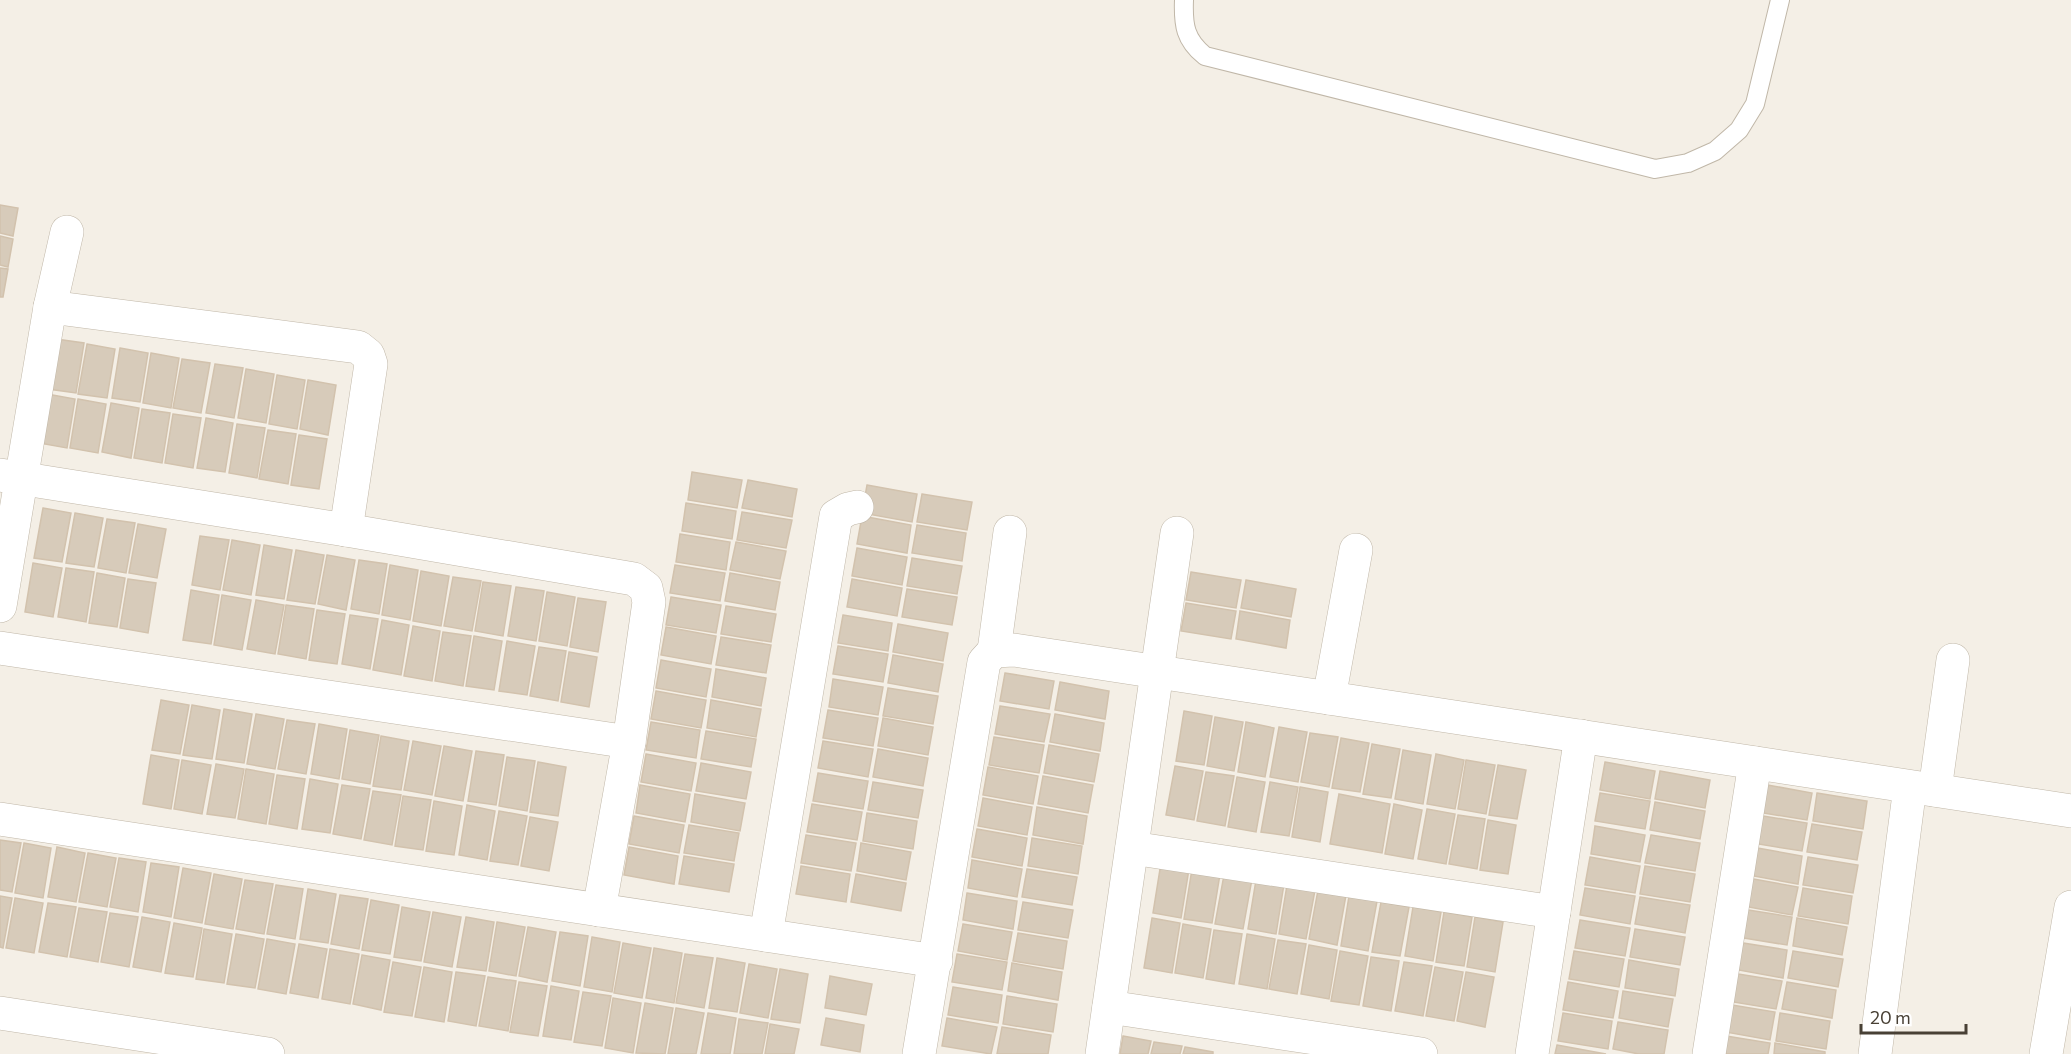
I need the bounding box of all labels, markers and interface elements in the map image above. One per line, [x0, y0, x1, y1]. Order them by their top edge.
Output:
scale bar [1861, 997, 1966, 1035]
text: 20 m [1870, 1006, 1911, 1028]

